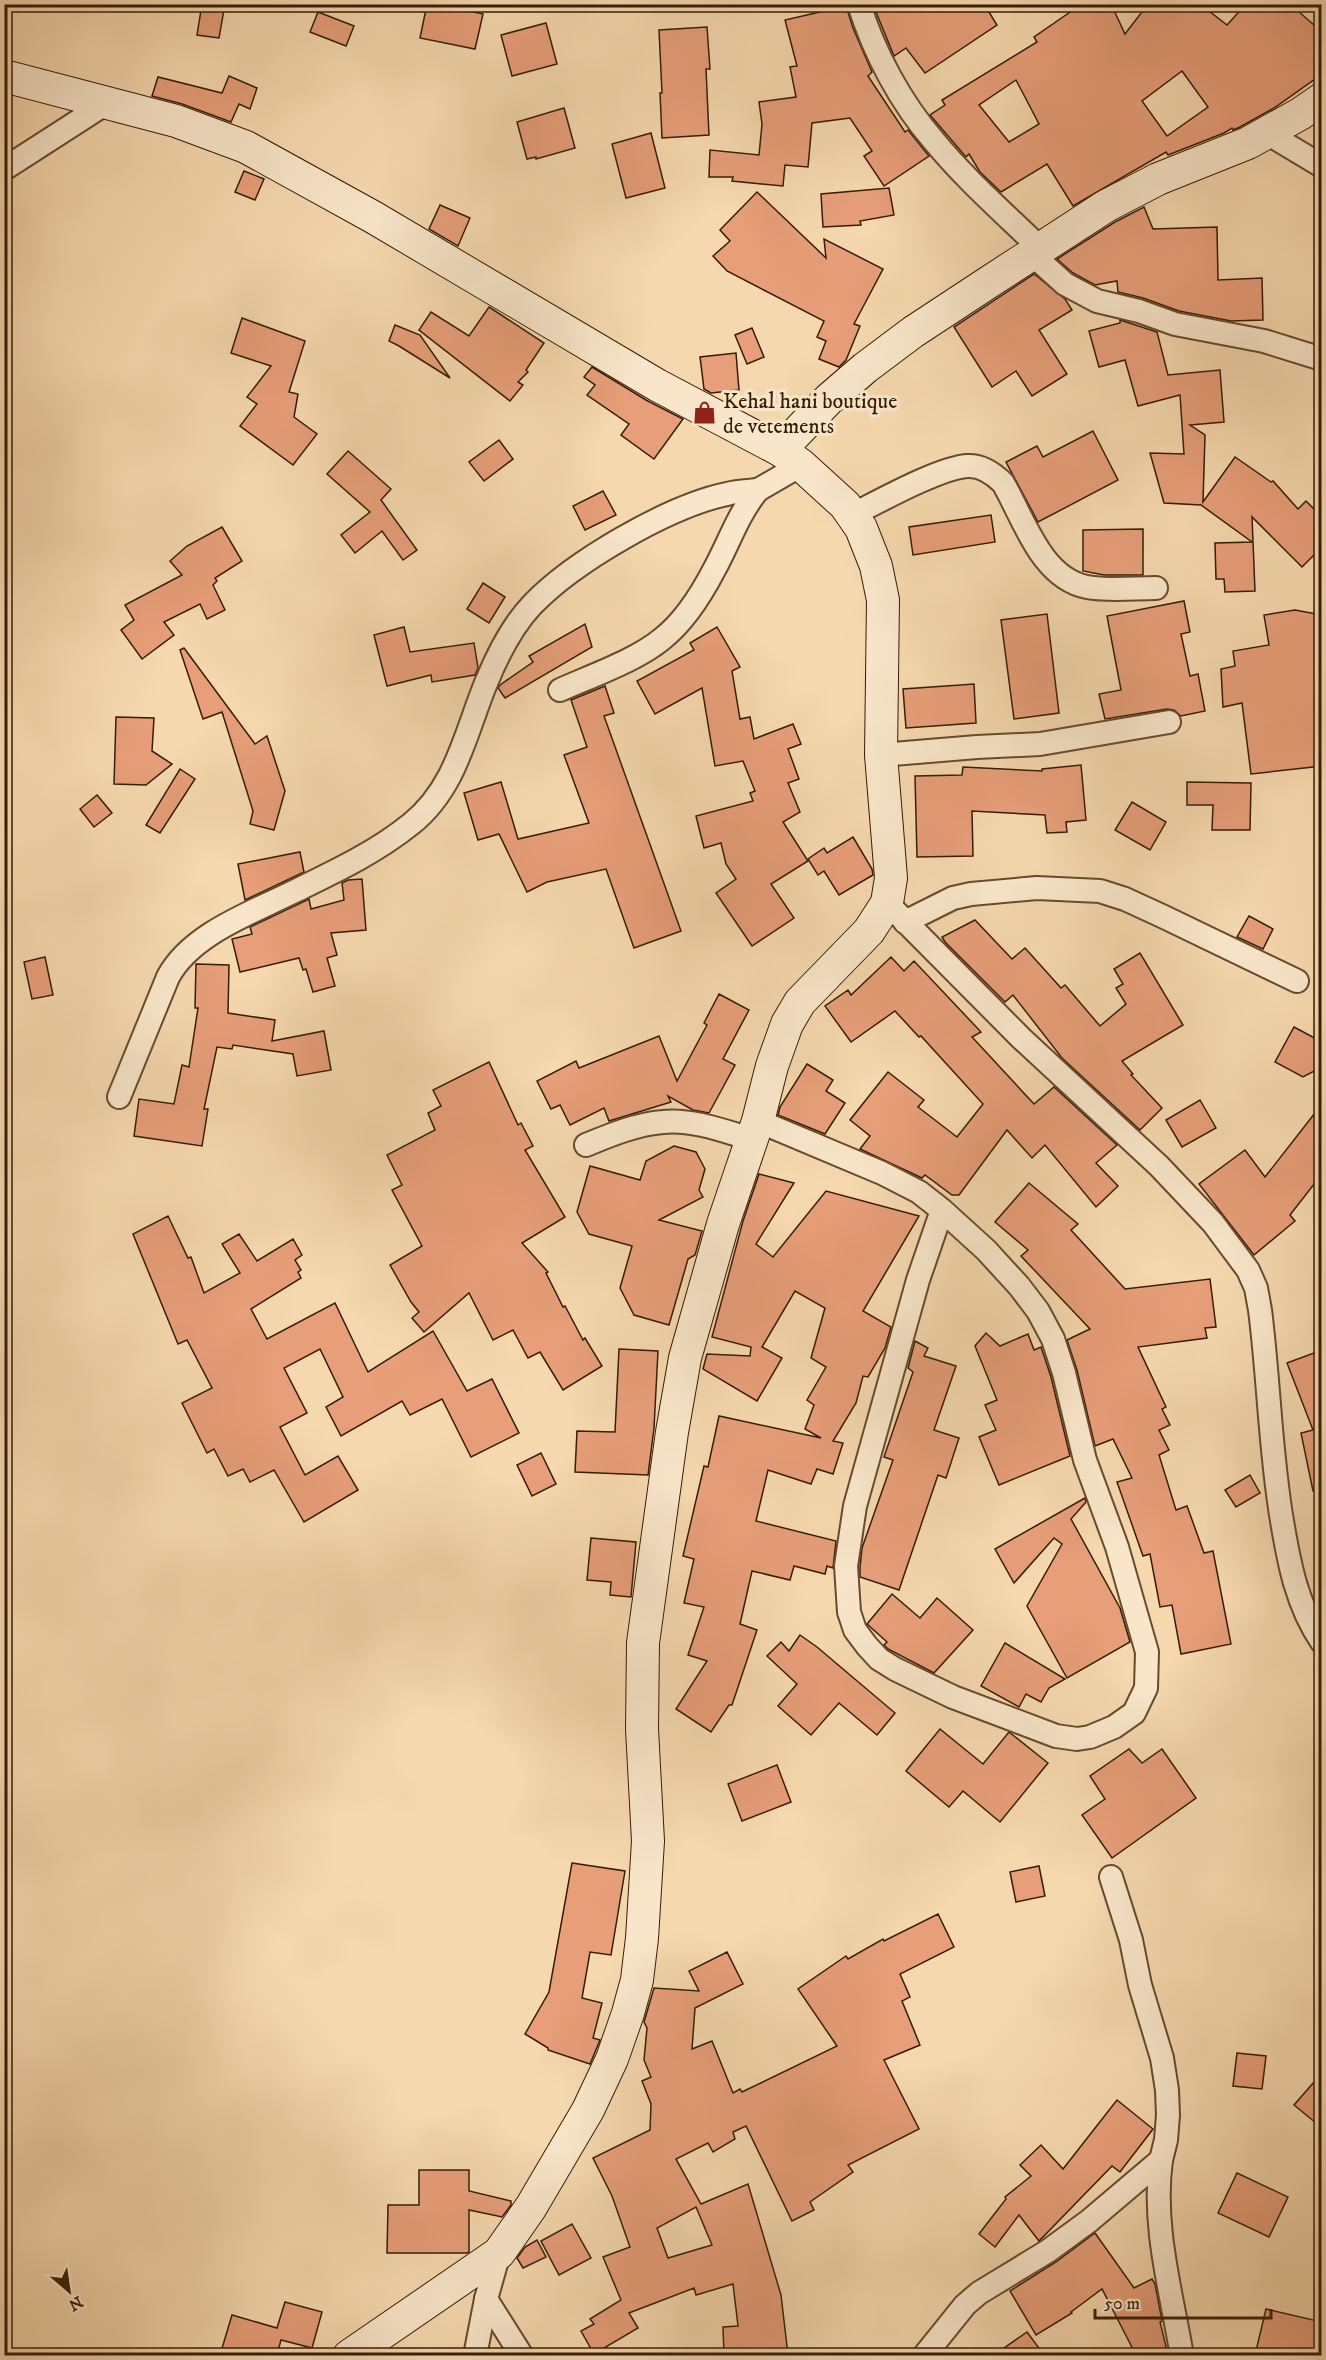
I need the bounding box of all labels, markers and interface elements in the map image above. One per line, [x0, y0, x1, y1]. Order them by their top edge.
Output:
place label: Kehal hani boutique de vetements [723, 388, 897, 440]
shop icon: Kehal hani boutique de vetements [692, 400, 718, 426]
north arrow [39, 2261, 99, 2321]
scale bar [1095, 2282, 1270, 2320]
text: N [65, 2291, 86, 2315]
text: 50 m [1104, 2293, 1140, 2315]

